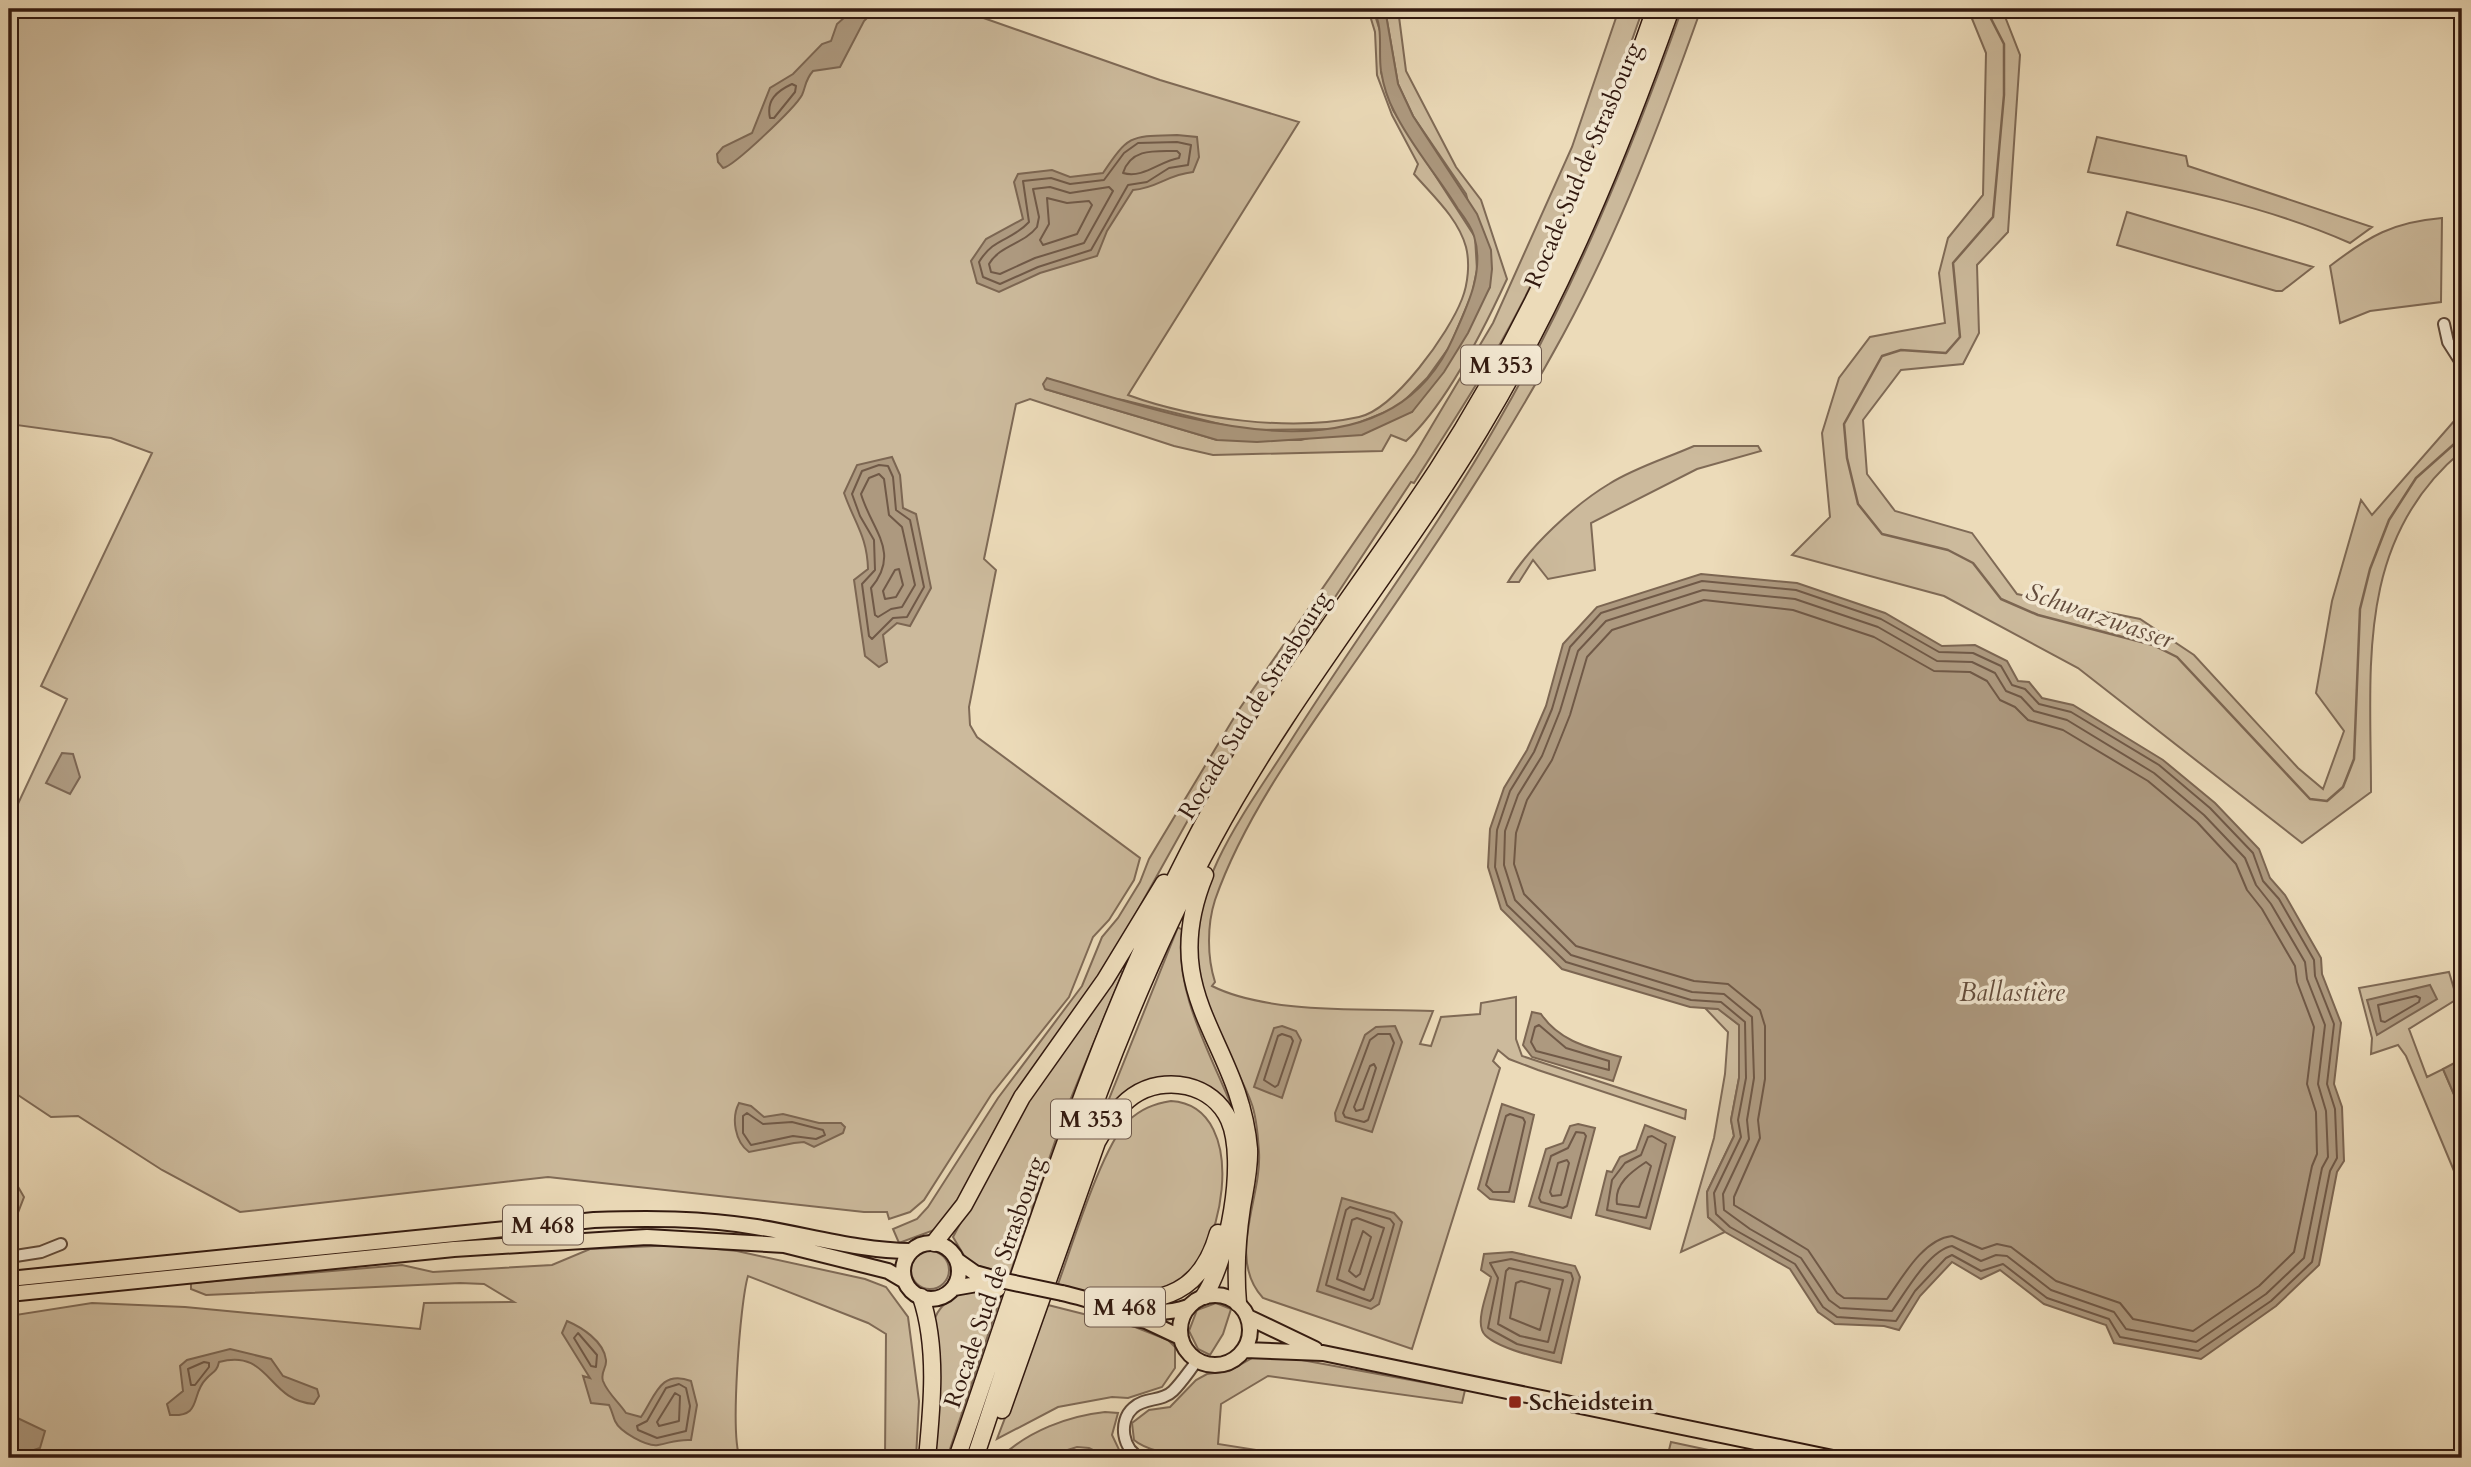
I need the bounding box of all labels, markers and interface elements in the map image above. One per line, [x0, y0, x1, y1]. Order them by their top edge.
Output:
street label: Rocade Sud de Strasbourg [1517, 37, 1650, 293]
road number: M 353 [1461, 346, 1541, 384]
water label: Schwarzwasser [2021, 574, 2180, 658]
street label: Rocade Sud de Strasbourg [1171, 584, 1339, 826]
water label: Ballastière [1959, 975, 2066, 1010]
road number: M 353 [1051, 1100, 1131, 1138]
street label: Rocade Sud de Strasbourg [936, 1152, 1053, 1412]
road number: M 468 [503, 1206, 583, 1244]
road number: M 468 [1085, 1288, 1165, 1326]
place label: Scheidstein [1529, 1386, 1654, 1419]
marker: Scheidstein [1507, 1394, 1523, 1410]

